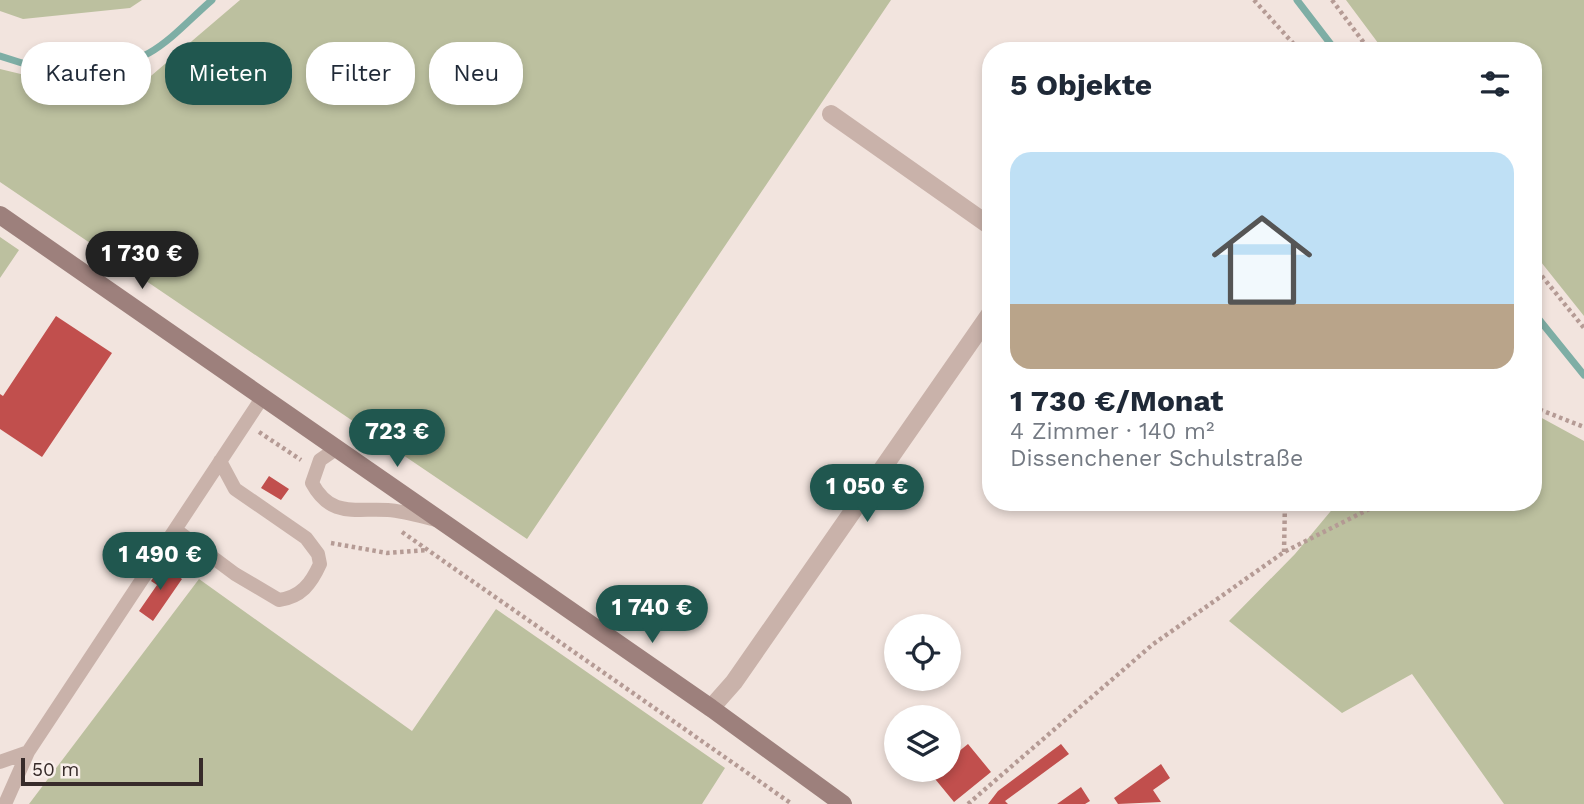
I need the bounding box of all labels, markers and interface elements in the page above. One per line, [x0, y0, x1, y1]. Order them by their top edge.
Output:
chip: Kaufen [21, 42, 151, 105]
chip: Mieten [165, 42, 292, 105]
chip: Filter [306, 42, 415, 105]
chip: Neu [429, 42, 523, 105]
icon: filters [1476, 65, 1514, 103]
text: 5 Objekte [1010, 67, 1152, 102]
icon: home [1199, 197, 1325, 323]
pin: 1 730 € [77, 232, 207, 291]
text: 1 730 € [101, 240, 183, 267]
text: 1 730 €/Monat [1010, 383, 1223, 418]
pin: 723 € [348, 410, 446, 469]
text: 723 € [365, 418, 429, 445]
text: 4 Zimmer · 140 m² [1010, 418, 1214, 445]
text: Dissenchener Schulstraße [1010, 445, 1303, 472]
pin: 1 050 € [802, 464, 932, 524]
text: 1 050 € [826, 473, 908, 500]
pin: 1 490 € [95, 532, 225, 592]
text: 1 490 € [118, 541, 202, 568]
pin: 1 740 € [587, 586, 717, 645]
text: 1 740 € [612, 594, 692, 621]
map controls [884, 614, 961, 782]
button: locate [884, 614, 961, 691]
button: layers [884, 705, 961, 782]
scale bar [21, 755, 203, 787]
text: 50 m [32, 758, 79, 781]

